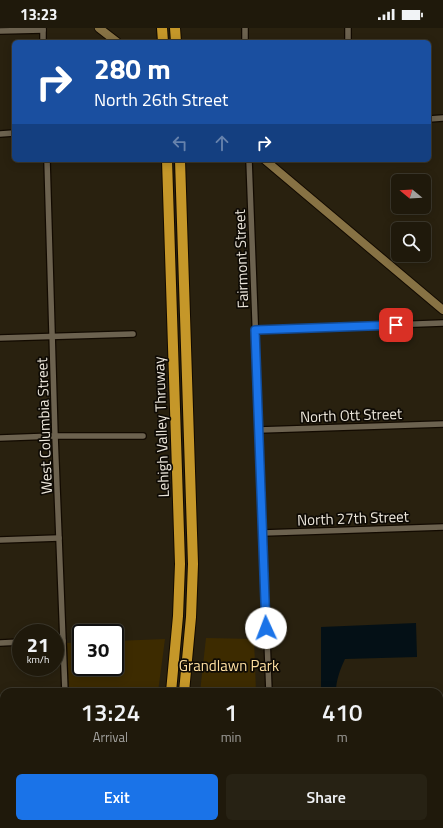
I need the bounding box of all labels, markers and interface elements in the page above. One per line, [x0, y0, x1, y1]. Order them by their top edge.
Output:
text: 13:23 [20, 3, 57, 26]
text: 280 m [94, 47, 171, 90]
icon: right [28, 56, 80, 108]
text: North 26th Street [94, 86, 228, 113]
icon: left [169, 132, 191, 154]
icon: ahead [211, 132, 233, 154]
icon: right [253, 132, 275, 154]
north arrow [391, 174, 431, 214]
map controls [391, 174, 431, 262]
street label: Fairmont Street [228, 208, 254, 309]
button: search [391, 222, 431, 262]
pin [379, 308, 413, 342]
icon: arrive [385, 314, 407, 336]
street label: Lehigh Valley Thruway [147, 356, 175, 498]
street label: West Columbia Street [30, 357, 58, 495]
street label: North Ott Street [300, 402, 403, 428]
street label: North 27th Street [297, 505, 410, 531]
position arrow [245, 607, 287, 649]
speed limit sign: 30 [72, 624, 124, 676]
text: 21 [27, 629, 49, 660]
text: km/h [27, 652, 49, 667]
park label: Grandlawn Park [179, 654, 279, 677]
text: 13:24 [81, 694, 140, 730]
text: 1 [224, 694, 238, 730]
text: 410 [322, 694, 362, 730]
text: Arrival [93, 727, 128, 747]
text: min [221, 727, 241, 747]
text: m [337, 727, 348, 747]
button: Exit [16, 774, 218, 820]
button: Share [226, 774, 427, 820]

